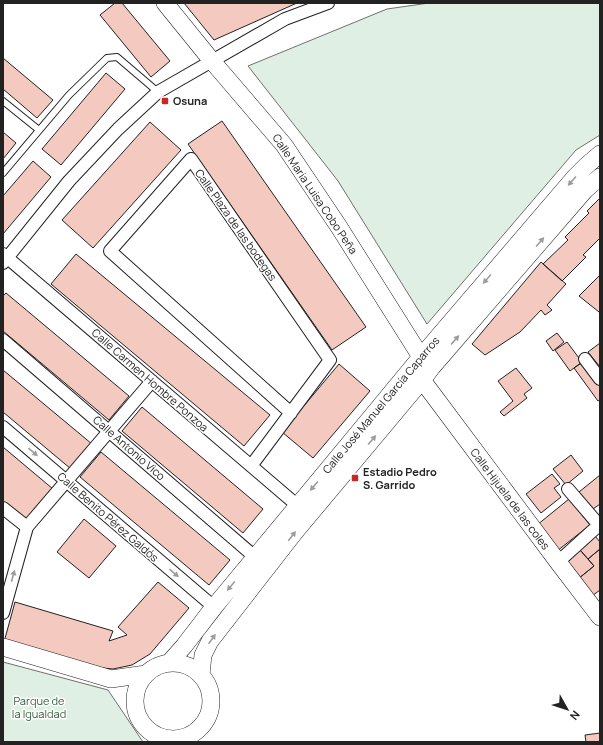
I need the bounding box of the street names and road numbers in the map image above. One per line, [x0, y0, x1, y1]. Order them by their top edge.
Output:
street label: Calle Maria Luisa Cobo Peña [269, 131, 361, 257]
street label: Calle Plaza de las bodegas [192, 166, 281, 284]
street label: Calle Carmen Hombre Ponzoa [89, 325, 212, 434]
street label: Calle José Manuel García Caparros [319, 333, 443, 476]
street label: Calle Antonio Vico [90, 412, 169, 484]
street label: Calle Hijuela de las coles [467, 445, 554, 553]
street label: Calle Benito Pérez Galdós [55, 469, 162, 565]

